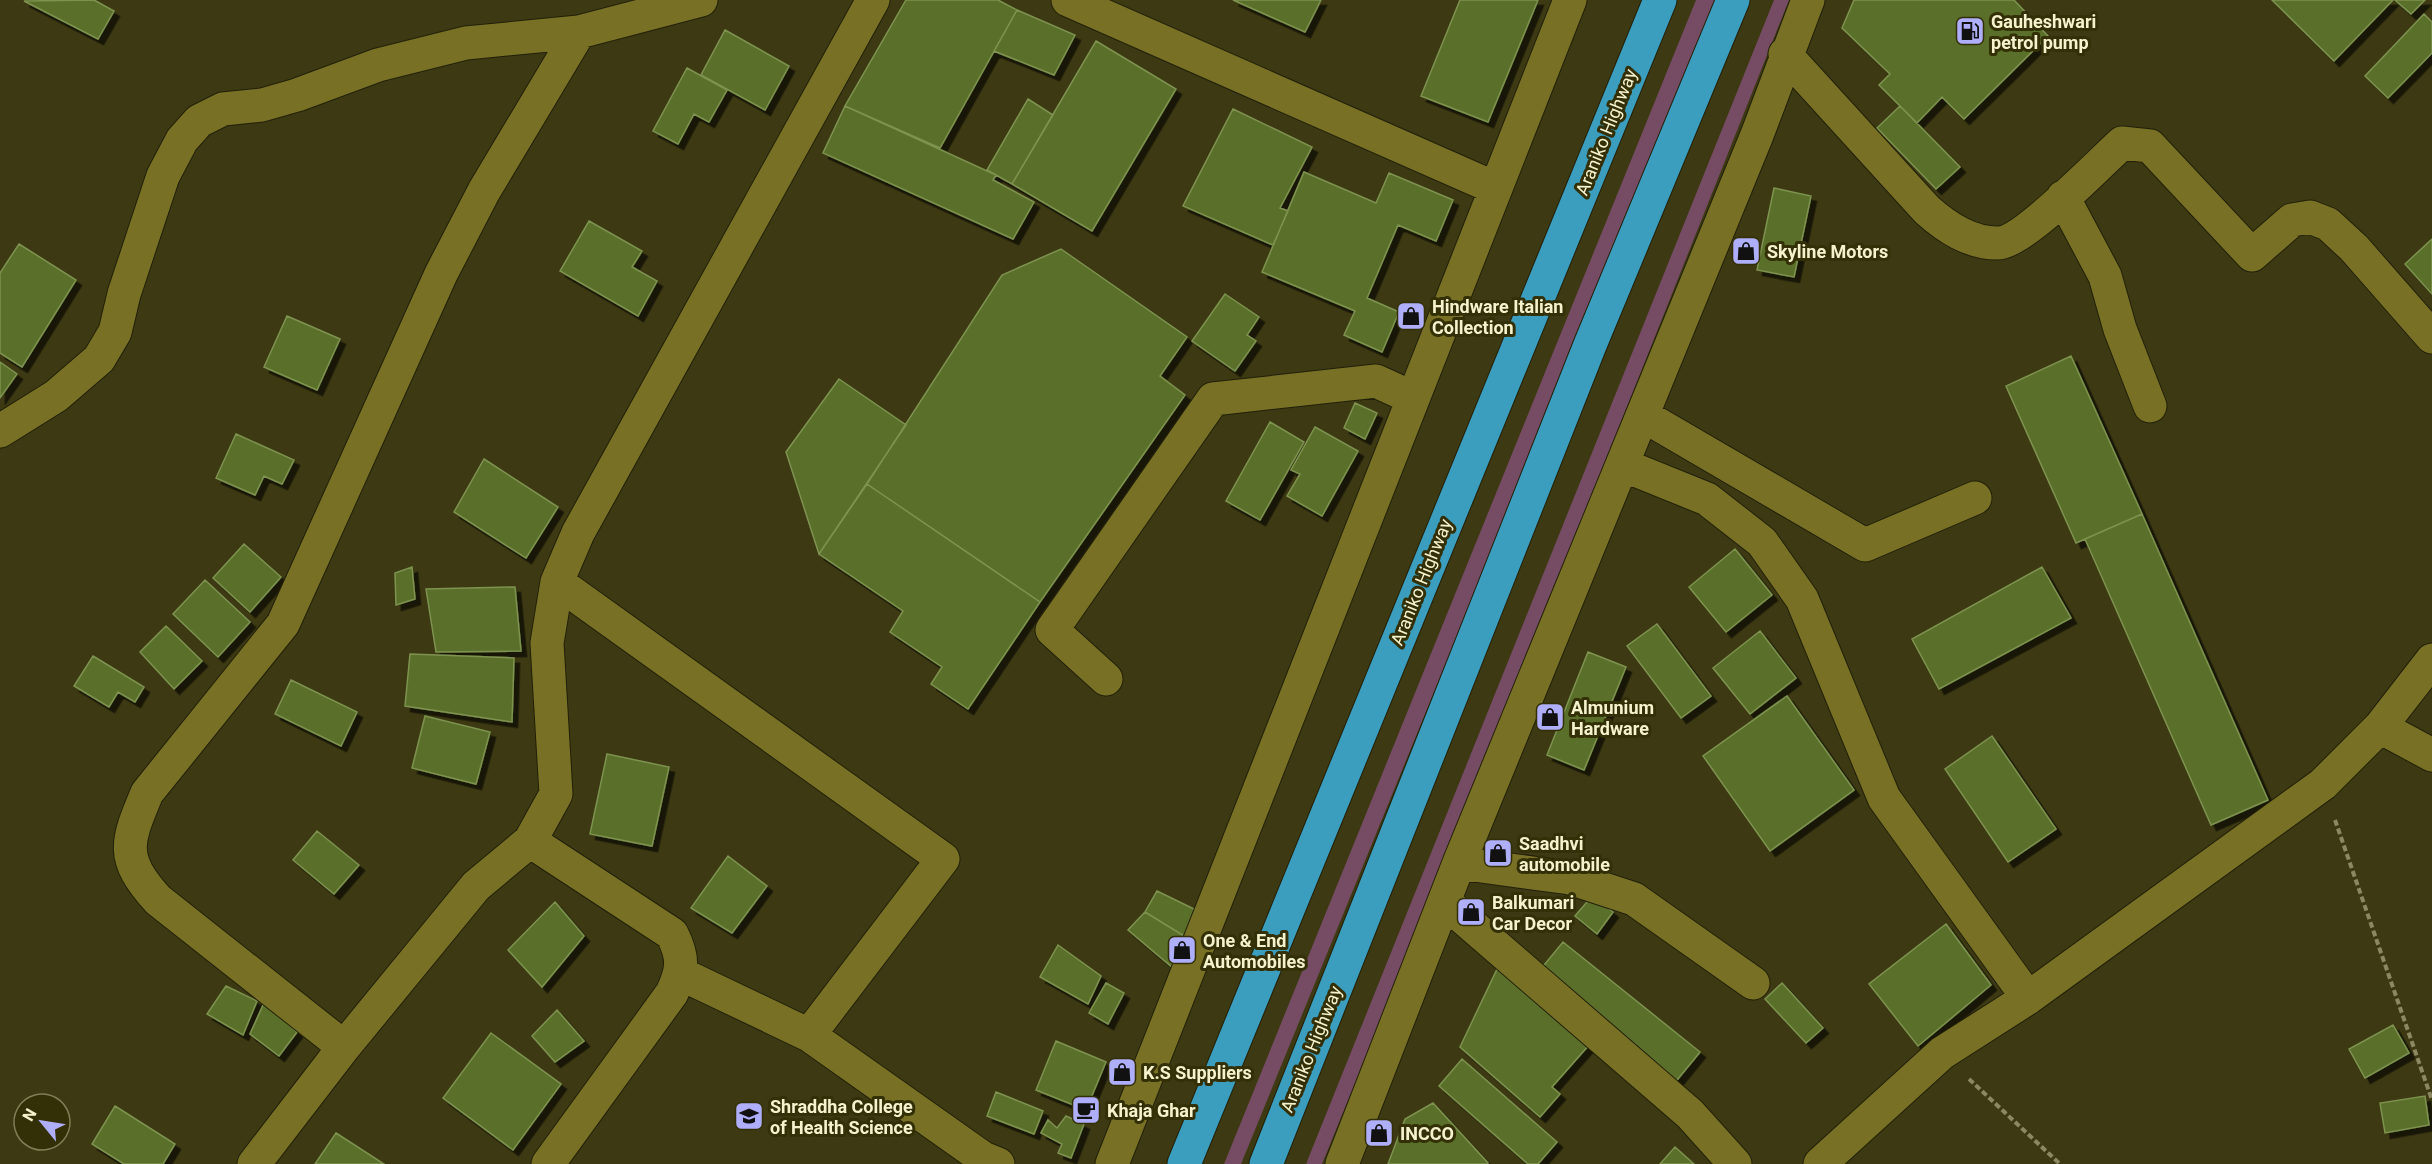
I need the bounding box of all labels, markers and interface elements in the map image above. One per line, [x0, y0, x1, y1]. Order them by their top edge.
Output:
place label: Gauheshwari petrol pump [1991, 11, 2096, 53]
fuel station icon: Gauheshwari petrol pump [1954, 15, 1986, 47]
street label: Araniko Highway [1571, 65, 1641, 198]
shop icon: Skyline Motors [1730, 235, 1762, 267]
place label: Skyline Motors [1767, 241, 1888, 262]
place label: Hindware Italian Collection [1432, 296, 1563, 338]
shop icon: Hindware Italian Collection [1395, 300, 1427, 332]
street label: Araniko Highway [1386, 515, 1456, 648]
place label: Almunium Hardware [1571, 697, 1654, 739]
shop icon: Almunium Hardware [1534, 701, 1566, 733]
place label: Saadhvi automobile [1519, 833, 1610, 875]
shop icon: Saadhvi automobile [1482, 837, 1514, 869]
place label: Balkumari Car Decor [1492, 892, 1574, 934]
shop icon: Balkumari Car Decor [1455, 896, 1487, 928]
place label: One & End Automobiles [1203, 930, 1305, 972]
shop icon: One & End Automobiles [1166, 934, 1198, 966]
street label: Araniko Highway [1276, 982, 1346, 1115]
shop icon: K.S Suppliers [1106, 1056, 1138, 1088]
place label: K.S Suppliers [1143, 1062, 1252, 1083]
north arrow [12, 1092, 72, 1152]
cafe icon: Khaja Ghar [1070, 1094, 1102, 1126]
place label: Shraddha College of Health Science [770, 1096, 913, 1138]
school or university icon: Shraddha College of Health Science [733, 1100, 765, 1132]
place label: Khaja Ghar [1107, 1100, 1196, 1121]
text: N [18, 1105, 40, 1124]
shop icon: INCCO [1363, 1117, 1395, 1149]
place label: INCCO [1400, 1123, 1454, 1144]

